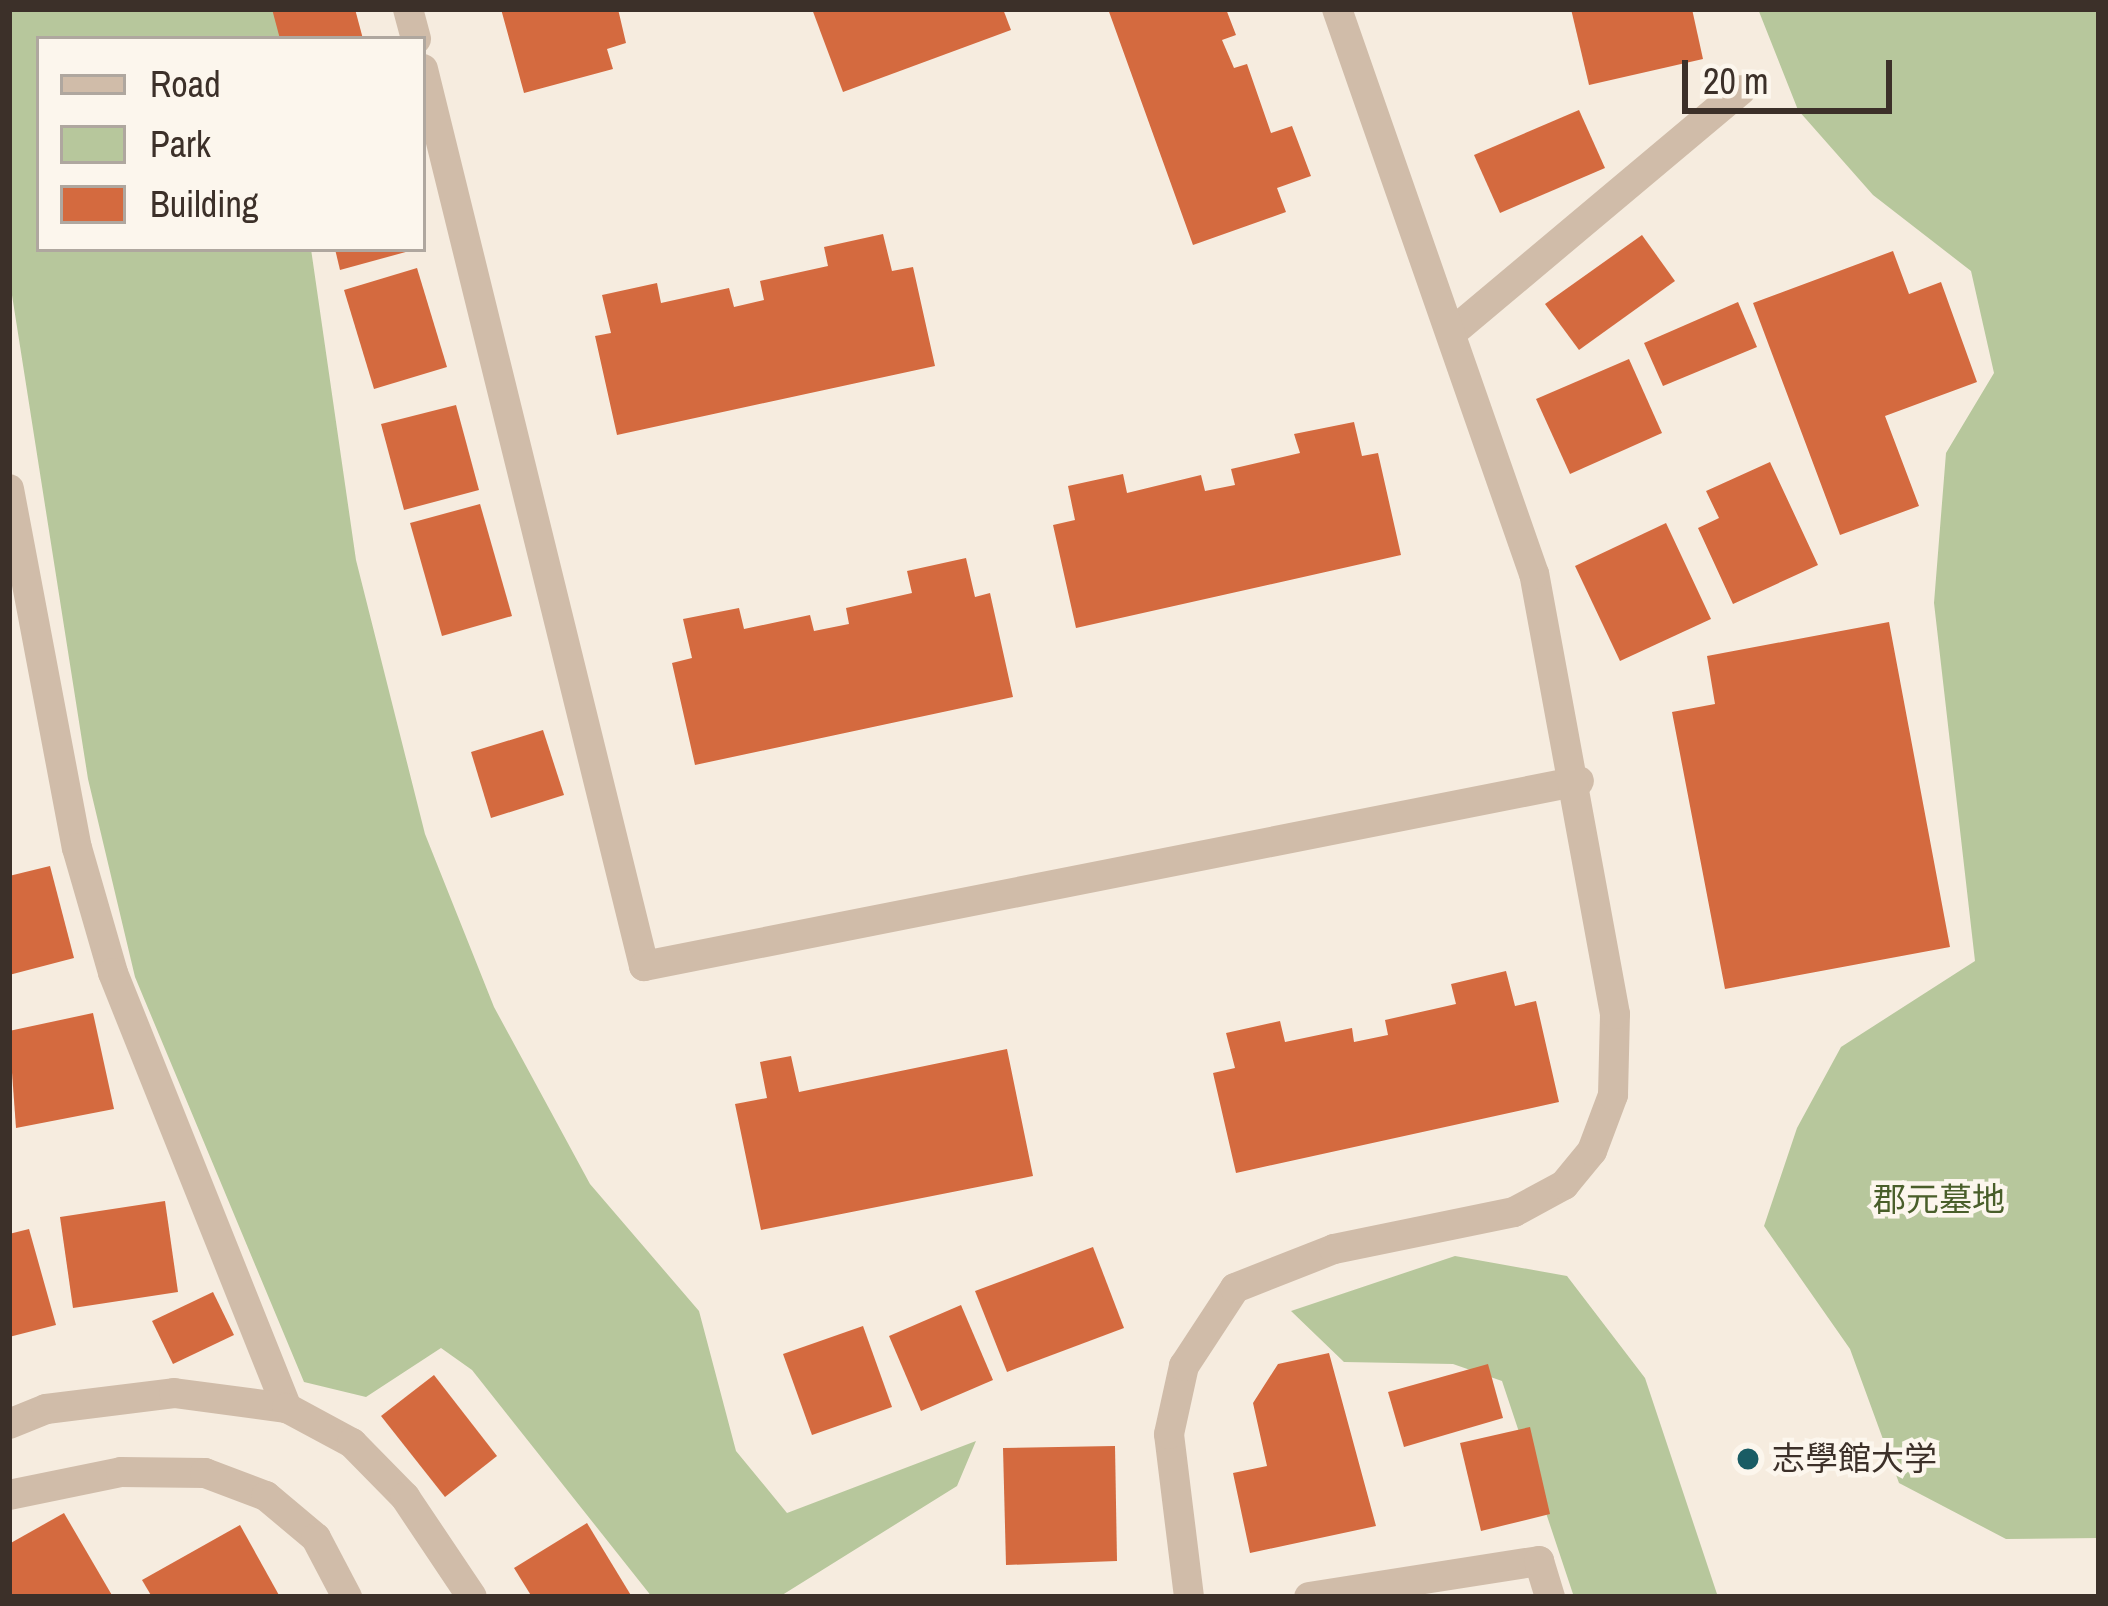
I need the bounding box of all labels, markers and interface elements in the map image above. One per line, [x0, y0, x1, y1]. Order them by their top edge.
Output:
legend [36, 36, 426, 252]
scale bar [1688, 36, 1898, 110]
text: 20 m [1703, 57, 1769, 105]
text: Road [150, 60, 221, 108]
text: Park [150, 120, 211, 168]
text: Building [150, 180, 258, 228]
park label: 郡元墓地 [1873, 1180, 2005, 1220]
place label: 志學館大学 [1772, 1439, 1937, 1479]
marker: 志學館大学 [1735, 1446, 1761, 1472]

